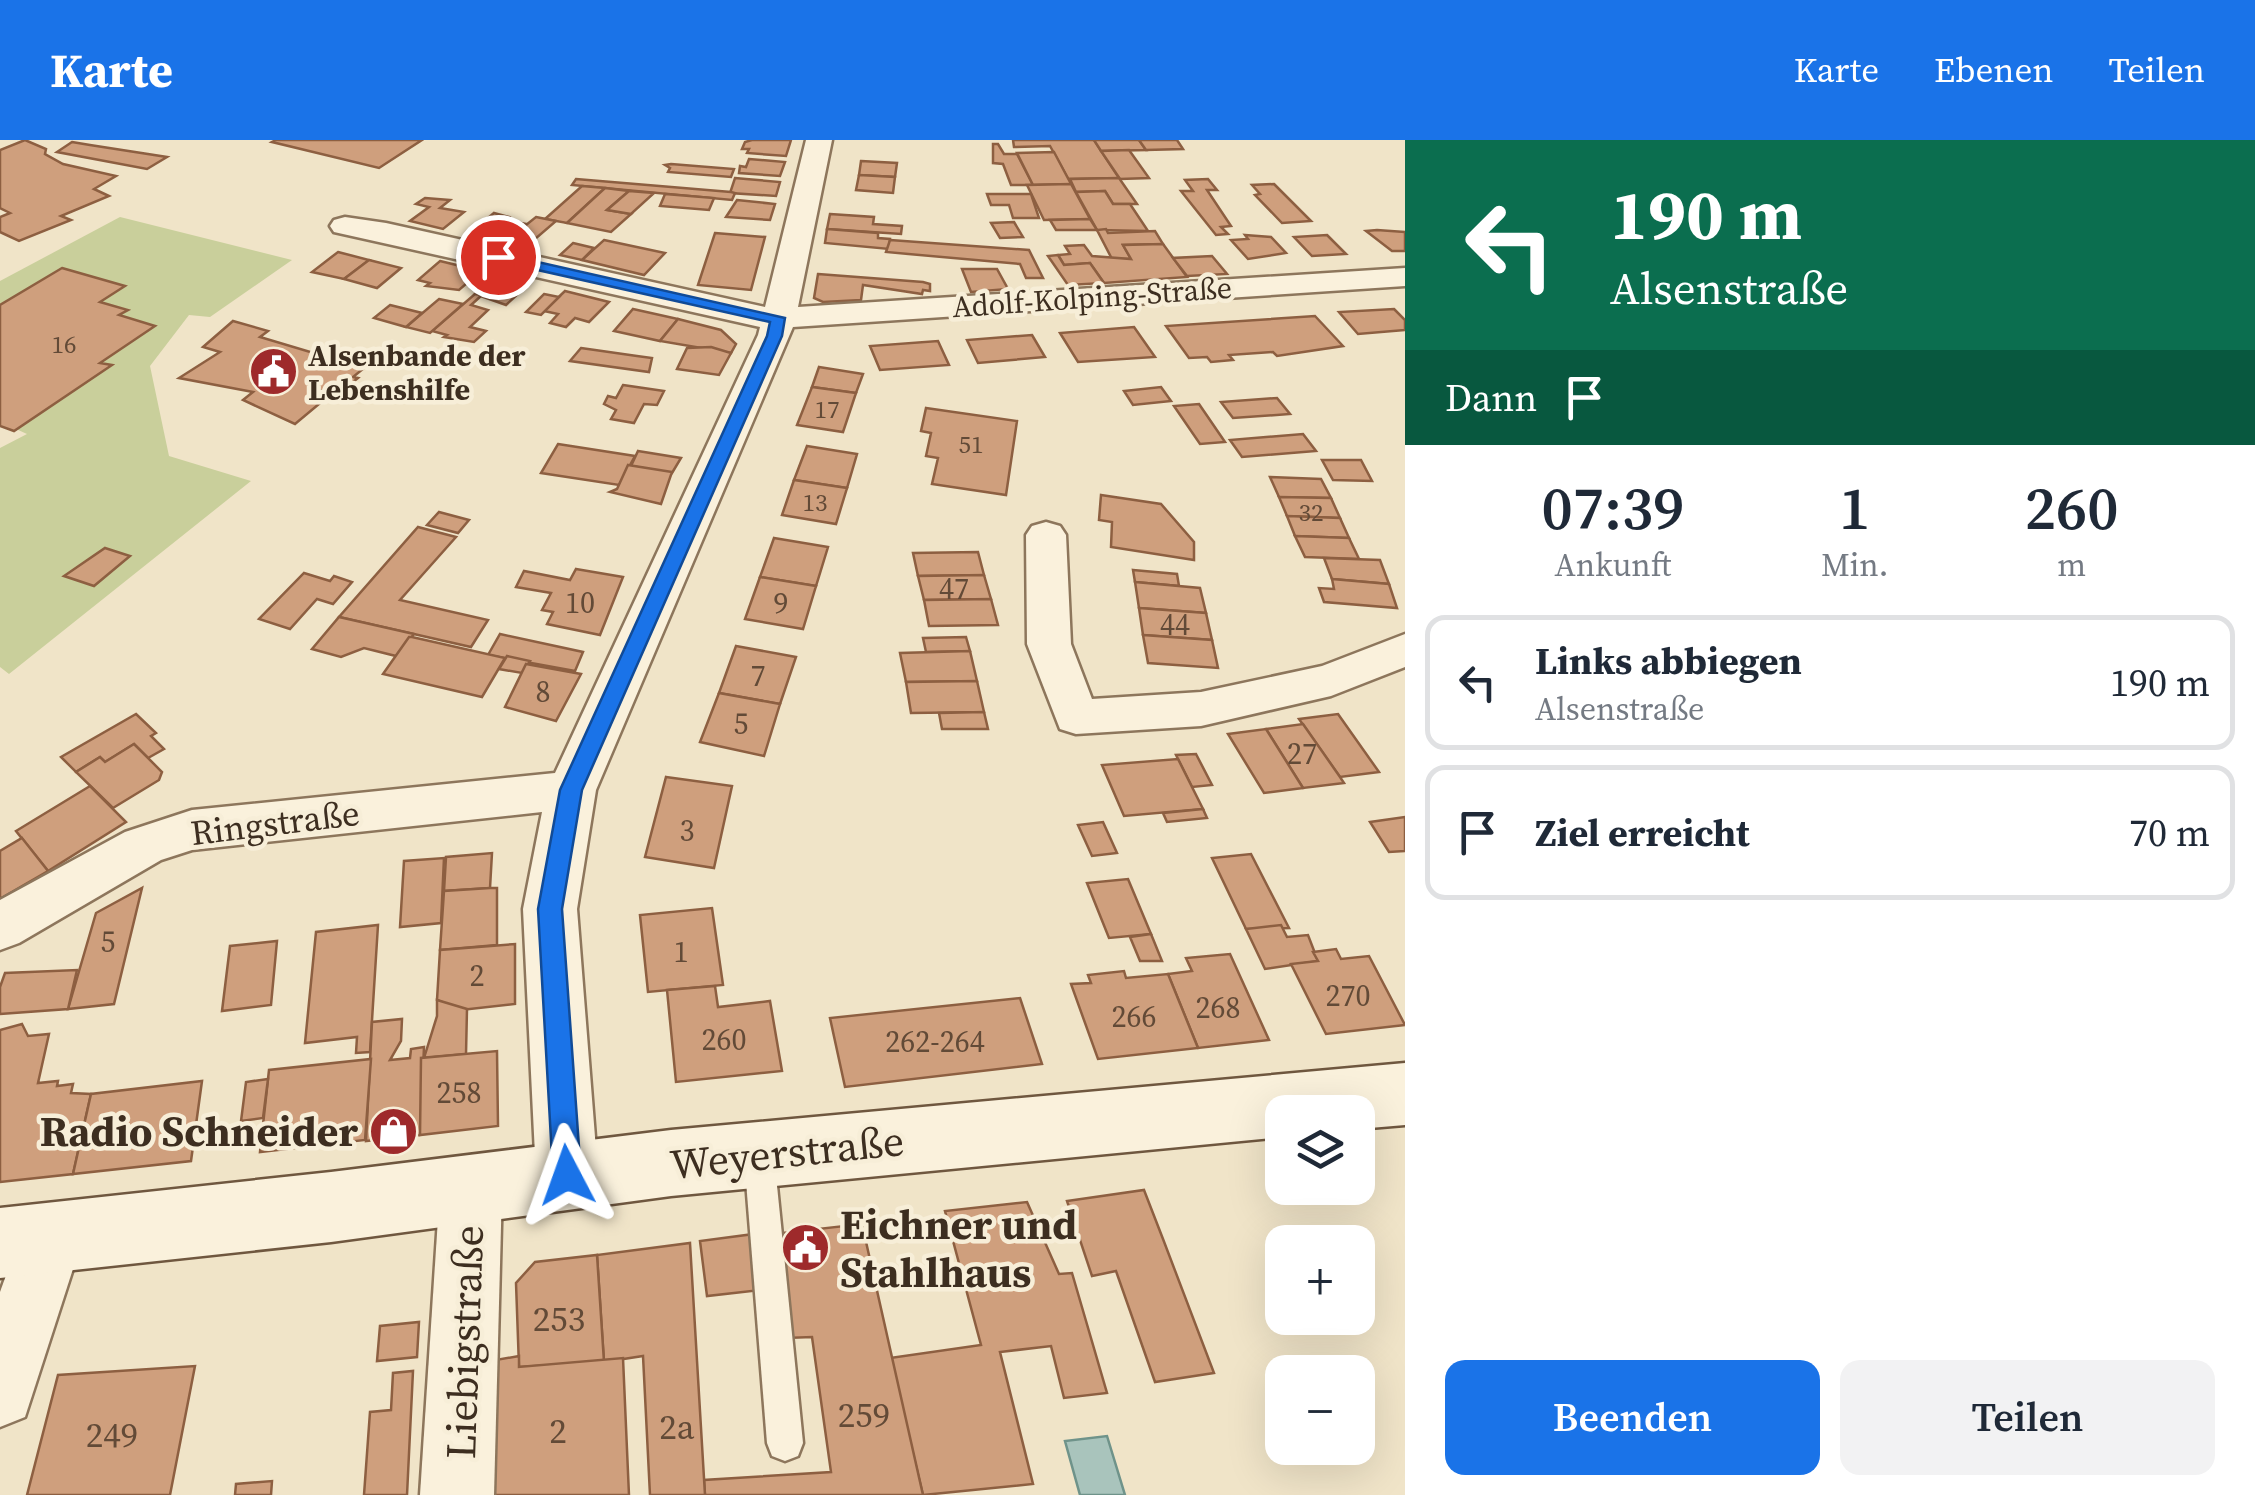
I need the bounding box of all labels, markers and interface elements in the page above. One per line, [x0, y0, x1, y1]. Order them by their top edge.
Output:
text: Karte [50, 37, 173, 103]
text: Karte [1794, 46, 1879, 94]
text: Ebenen [1934, 46, 2054, 94]
text: Teilen [2109, 46, 2205, 94]
text: 190 m [1610, 166, 1802, 262]
icon: left [1445, 180, 1575, 310]
pin [456, 215, 541, 300]
icon: arrive [471, 230, 526, 285]
text: Alsenstraße [1610, 257, 1848, 319]
street label: Adolf-Kolping-Straße [951, 267, 1233, 327]
house number: 16 [51, 327, 77, 361]
place label: Alsenbande der Lebenshilfe [308, 335, 525, 410]
public building icon: Alsenbande der Lebenshilfe [247, 346, 299, 398]
icon: arrive [1557, 370, 1612, 425]
text: Dann [1445, 372, 1537, 424]
house number: 17 [814, 392, 840, 426]
house number: 51 [958, 427, 984, 461]
text: 07:39 [1542, 467, 1684, 549]
text: 1 [1839, 467, 1870, 549]
text: 260 [2025, 467, 2118, 549]
house number: 13 [802, 485, 828, 519]
house number: 32 [1298, 495, 1324, 529]
text: Ankunft [1555, 543, 1671, 587]
text: Min. [1821, 543, 1888, 587]
text: m [2057, 543, 2086, 587]
house number: 47 [939, 568, 969, 609]
house number: 10 [565, 582, 595, 623]
house number: 9 [774, 583, 789, 624]
house number: 44 [1160, 604, 1190, 645]
text: Links abbiegen [1535, 635, 1802, 687]
house number: 7 [751, 655, 766, 696]
icon: left [1450, 655, 1505, 710]
text: 190 m [2110, 657, 2210, 709]
house number: 8 [536, 671, 551, 712]
text: Alsenstraße [1535, 687, 1704, 731]
house number: 5 [734, 703, 749, 744]
house number: 27 [1287, 733, 1317, 774]
street label: Ringstraße [188, 789, 362, 857]
icon: arrive [1450, 805, 1505, 860]
text: Ziel erreicht [1535, 807, 1750, 859]
text: 70 m [2129, 807, 2210, 859]
house number: 3 [680, 810, 695, 851]
house number: 5 [101, 921, 116, 962]
house number: 1 [674, 931, 689, 972]
house number: 2 [470, 955, 485, 996]
house number: 270 [1326, 975, 1371, 1016]
house number: 268 [1196, 987, 1241, 1028]
house number: 266 [1112, 996, 1157, 1037]
house number: 260 [702, 1019, 747, 1060]
house number: 262-264 [885, 1021, 985, 1062]
house number: 258 [437, 1072, 482, 1113]
map controls [1265, 1095, 1375, 1465]
button: layers [1265, 1095, 1375, 1205]
place label: Radio Schneider [40, 1102, 358, 1160]
shop icon: Radio Schneider [367, 1105, 419, 1157]
street label: Weyerstraße [667, 1111, 907, 1193]
position arrow [515, 1123, 619, 1227]
place label: Eichner und Stahlhaus [840, 1195, 1077, 1301]
public building icon: Eichner und Stahlhaus [779, 1222, 831, 1274]
street label: Liebigstraße [431, 1224, 497, 1460]
button: + [1265, 1225, 1375, 1335]
house number: 253 [533, 1295, 585, 1343]
button: − [1265, 1355, 1375, 1465]
button: Beenden [1445, 1360, 1820, 1475]
button: Teilen [1840, 1360, 2215, 1475]
house number: 259 [838, 1391, 890, 1439]
house number: 2a [659, 1403, 695, 1451]
house number: 2 [549, 1407, 567, 1455]
house number: 249 [86, 1411, 138, 1459]

